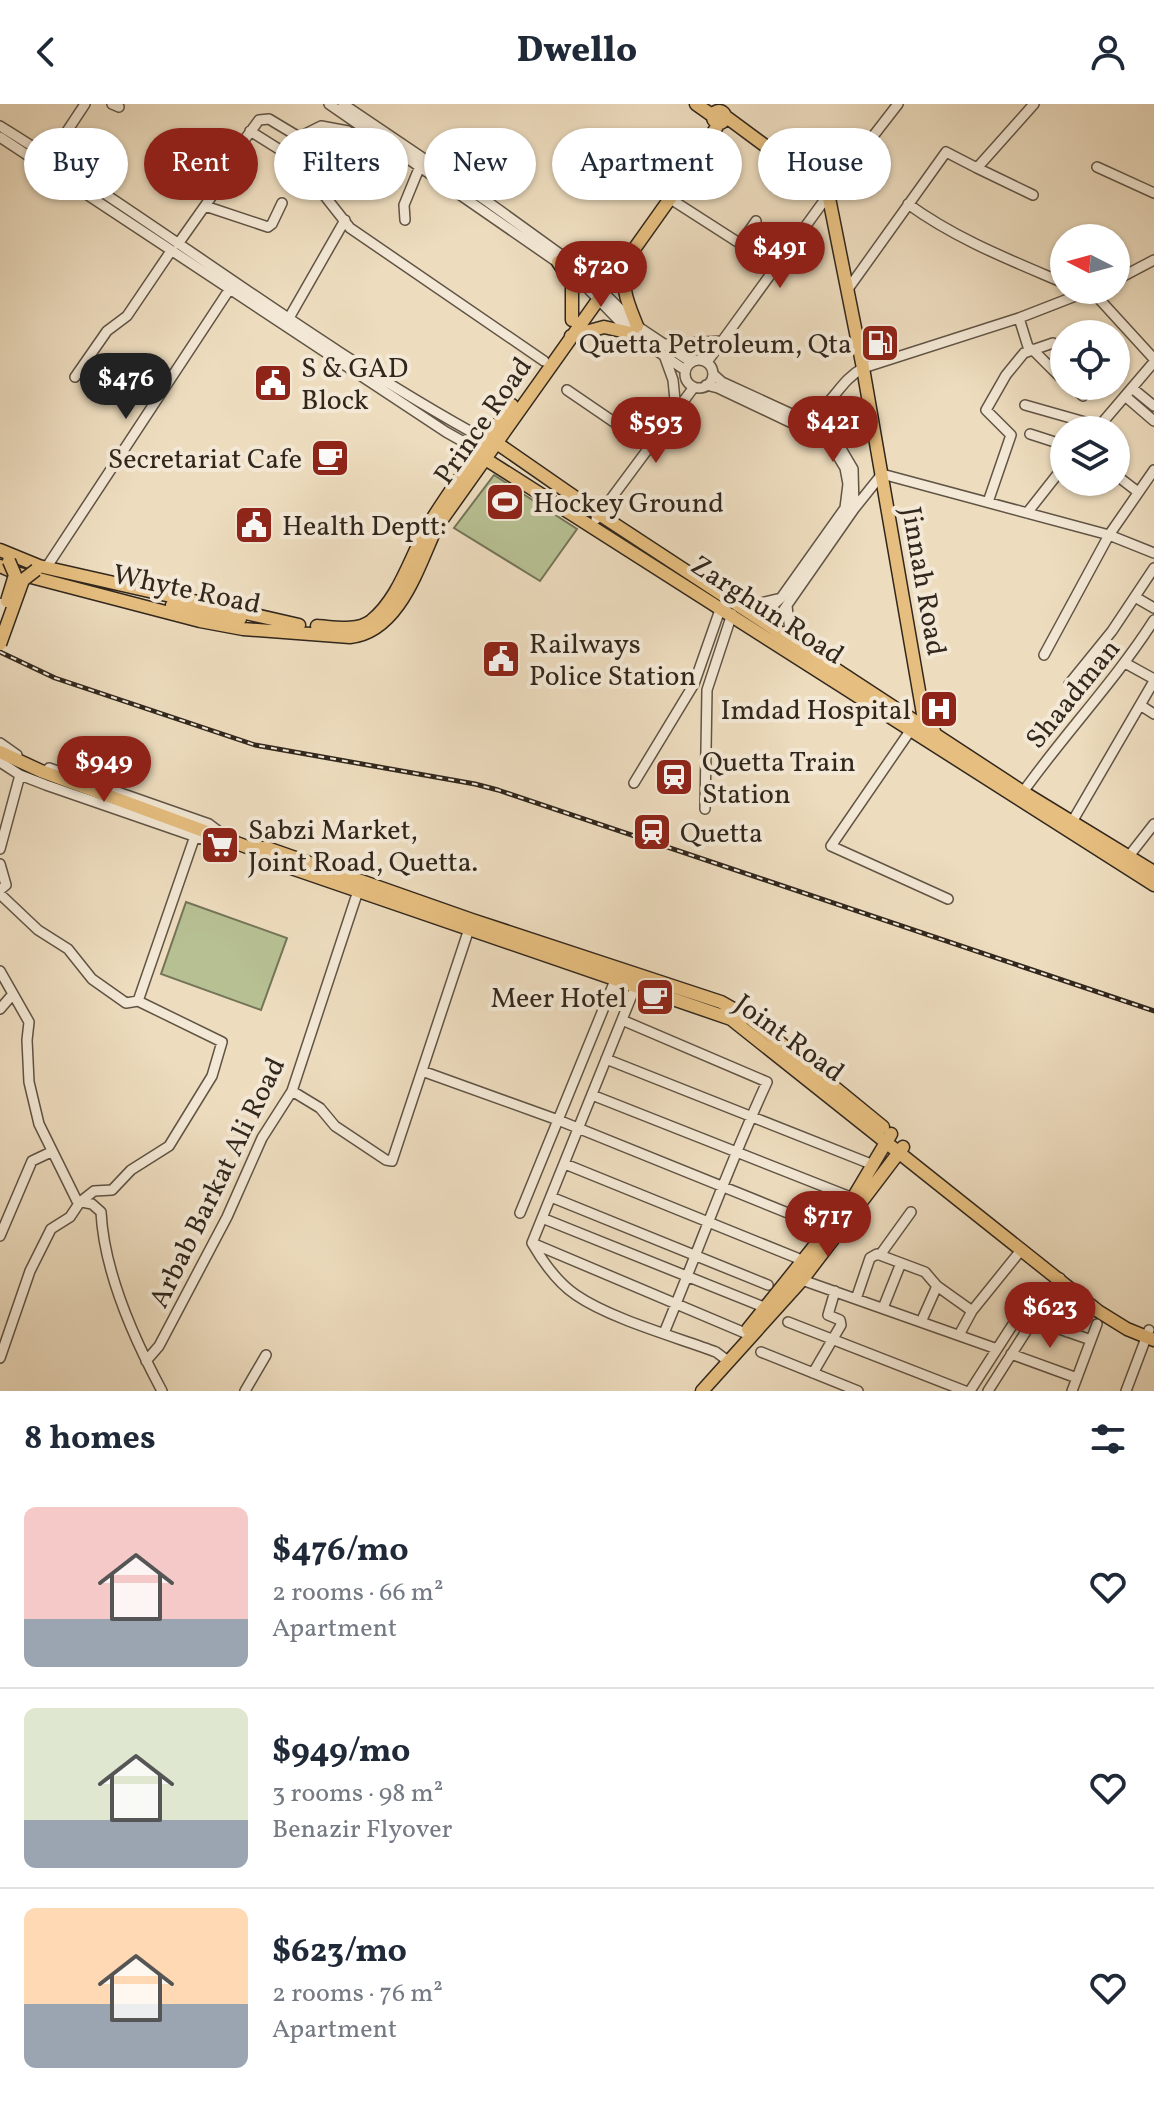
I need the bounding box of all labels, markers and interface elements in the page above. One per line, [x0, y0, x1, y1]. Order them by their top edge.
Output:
text: Dwello [517, 27, 637, 77]
icon: back [24, 30, 68, 74]
icon: person [1086, 30, 1130, 74]
chip: Buy [24, 128, 128, 200]
chip: Rent [144, 128, 258, 200]
chip: Filters [274, 128, 408, 200]
chip: New [424, 128, 536, 200]
chip: Apartment [552, 128, 742, 200]
chip: House [758, 128, 891, 200]
pin: $491 [733, 222, 827, 290]
north arrow [1050, 224, 1130, 304]
map controls [1050, 224, 1130, 496]
text: $491 [753, 230, 807, 266]
pin: $720 [554, 241, 648, 309]
text: $720 [573, 249, 629, 285]
button: locate [1050, 320, 1130, 400]
fuel station icon: Quetta Petroleum, Qta [859, 322, 901, 364]
place label: Quetta Petroleum, Qta [579, 326, 852, 365]
place label: S & GAD Block [301, 350, 408, 421]
street label: Prince Road [426, 350, 542, 493]
pin: $476 [79, 353, 173, 421]
text: $476 [98, 361, 154, 397]
public building icon: S & GAD Block [252, 362, 294, 404]
pin: $421 [786, 396, 880, 464]
pin: $593 [609, 397, 703, 465]
text: $421 [806, 404, 860, 440]
text: $593 [629, 405, 683, 441]
button: layers [1050, 416, 1130, 496]
cafe icon: Secretariat Cafe [309, 437, 351, 479]
place label: Secretariat Cafe [108, 441, 302, 480]
sports icon: Hockey Ground [484, 481, 526, 523]
place label: Hockey Ground [533, 485, 724, 524]
public building icon: Health Deptt: [233, 504, 275, 546]
street label: Jinnah Road [890, 504, 955, 659]
place label: Health Deptt: [282, 508, 447, 547]
street label: Zarghun Road [682, 547, 851, 675]
street label: Whyte Road [109, 556, 264, 625]
place label: Railways Police Station [529, 626, 696, 697]
street label: Shaadman [1017, 631, 1130, 758]
public building icon: Railways Police Station [480, 638, 522, 680]
hospital icon: Imdad Hospital [918, 688, 960, 730]
place label: Imdad Hospital [721, 692, 911, 731]
pin: $949 [57, 736, 151, 804]
text: $949 [75, 744, 133, 780]
place label: Quetta Train Station [702, 744, 856, 815]
station icon: Quetta Train Station [653, 756, 695, 798]
station icon: Quetta [631, 811, 673, 853]
place label: Sabzi Market, Joint Road, Quetta. [248, 812, 478, 883]
place label: Quetta [680, 815, 763, 854]
supermarket icon: Sabzi Market, Joint Road, Quetta. [199, 824, 241, 866]
cafe icon: Meer Hotel [634, 976, 676, 1018]
place label: Meer Hotel [490, 980, 627, 1019]
street label: Joint Road [725, 986, 852, 1092]
street label: Arbab Barkat Ali Road [141, 1051, 296, 1315]
pin: $717 [781, 1191, 875, 1259]
text: $717 [803, 1199, 853, 1235]
pin: $623 [1003, 1282, 1097, 1350]
text: $623 [1022, 1290, 1078, 1326]
text: 8 homes [24, 1416, 156, 1463]
icon: filters [1086, 1417, 1130, 1461]
text: $476/mo [272, 1528, 409, 1575]
icon: home [88, 1539, 184, 1635]
icon: heart [1086, 1565, 1130, 1609]
text: 2 rooms · 66 m² [272, 1575, 444, 1611]
text: Apartment [272, 1611, 397, 1647]
text: $949/mo [272, 1729, 410, 1776]
icon: home [88, 1740, 184, 1836]
icon: heart [1086, 1766, 1130, 1810]
text: 3 rooms · 98 m² [272, 1776, 443, 1812]
text: Benazir Flyover [272, 1812, 452, 1848]
text: $623/mo [272, 1929, 407, 1976]
icon: home [88, 1940, 184, 2036]
icon: heart [1086, 1966, 1130, 2010]
text: 2 rooms · 76 m² [272, 1976, 443, 2012]
text: Apartment [272, 2012, 397, 2048]

